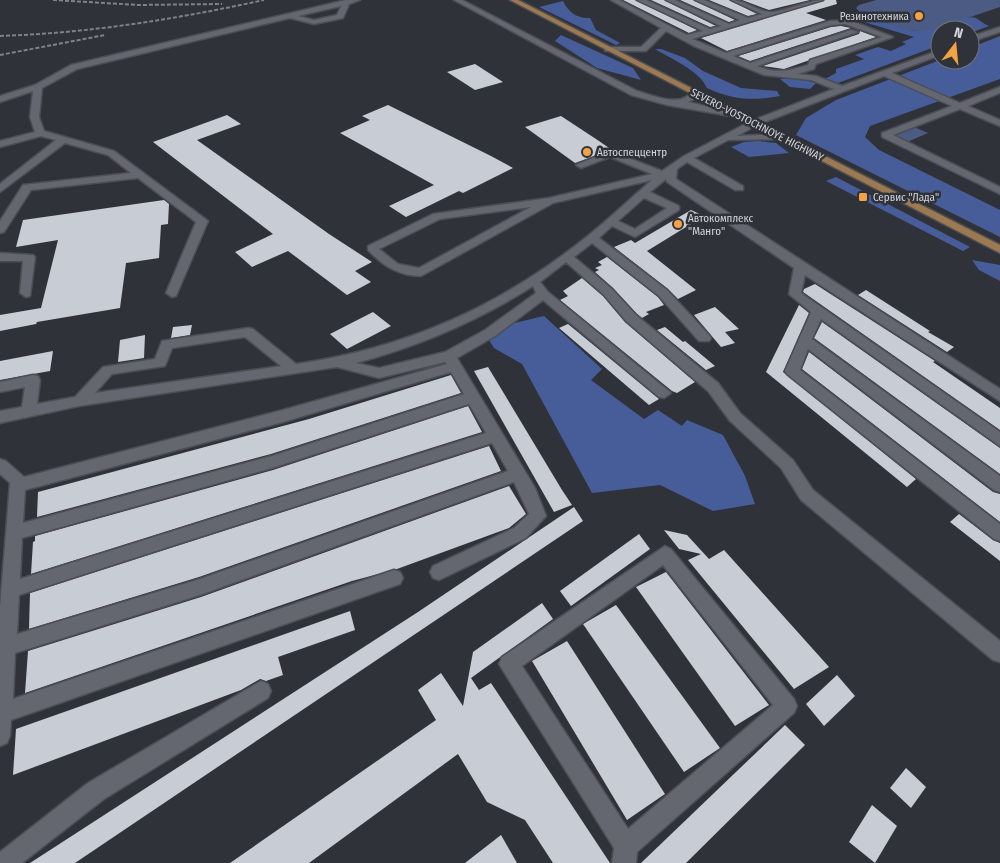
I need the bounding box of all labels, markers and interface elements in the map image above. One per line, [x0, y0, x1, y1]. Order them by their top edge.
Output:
place label: Резинотехника [840, 10, 909, 23]
marker: Резинотехника [913, 10, 925, 22]
north arrow [930, 20, 980, 70]
text: N [952, 24, 965, 42]
street label: SEVERO-VOSTOCHNOYE HIGHWAY [688, 86, 826, 164]
marker: Автоспеццентр [581, 146, 593, 158]
place label: Автоспеццентр [597, 146, 667, 159]
marker: Сервис "Лада" [857, 191, 869, 203]
place label: Сервис "Лада" [873, 191, 939, 204]
place label: Автокомплекс "Манго" [688, 212, 754, 238]
marker: Автокомплекс "Манго" [672, 218, 684, 230]

